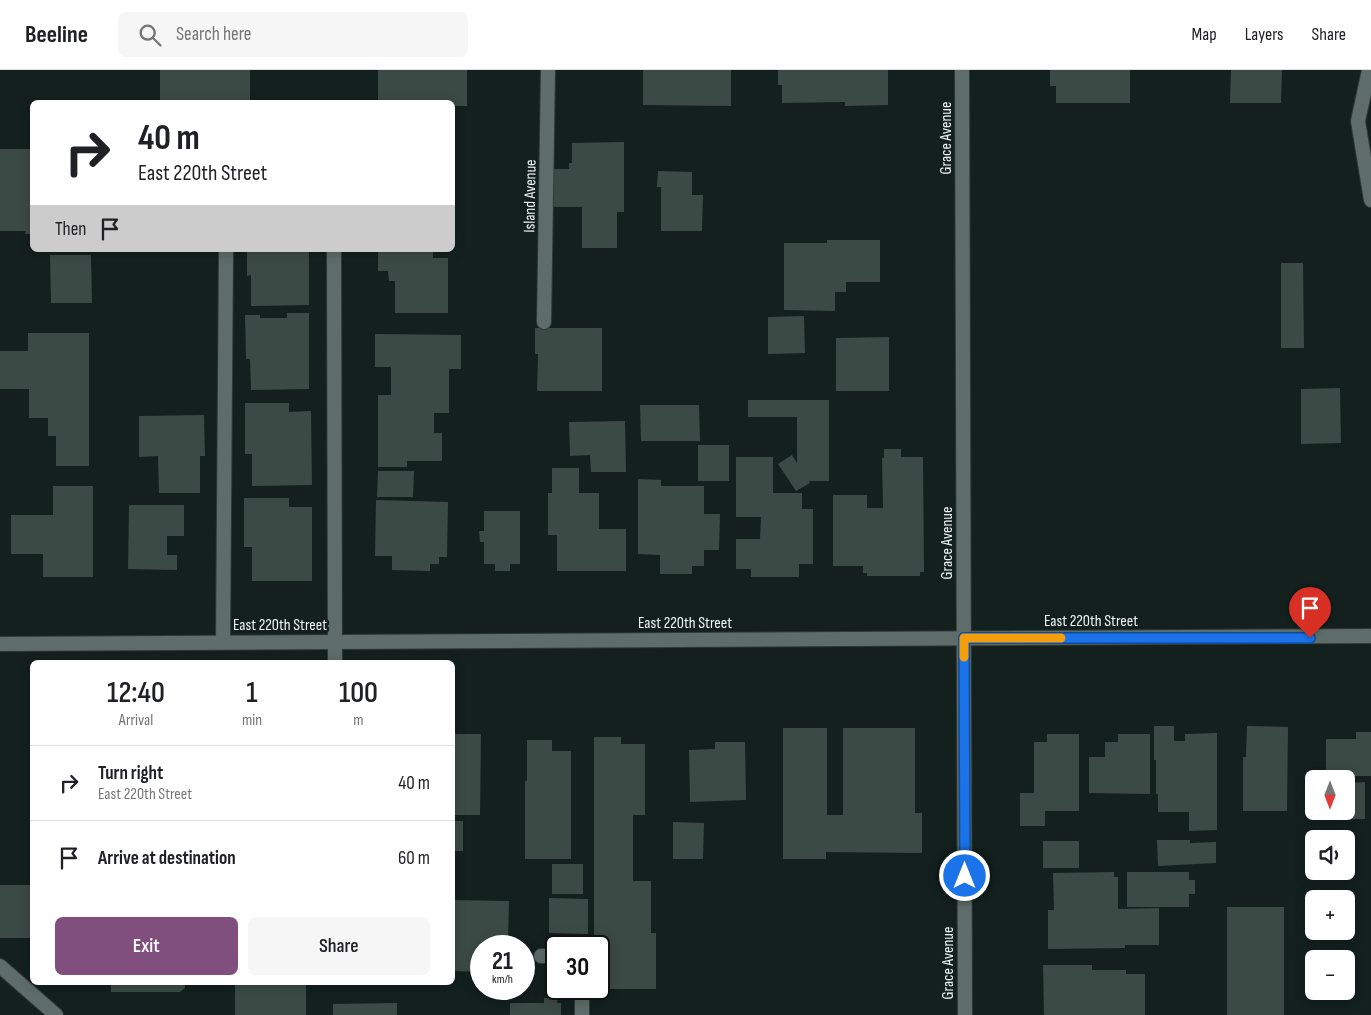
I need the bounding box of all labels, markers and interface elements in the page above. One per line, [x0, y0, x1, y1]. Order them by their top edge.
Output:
search box [118, 12, 468, 57]
text: Beeline [25, 20, 88, 49]
icon: search [136, 21, 164, 49]
text: Search here [176, 23, 251, 46]
text: Map [1192, 24, 1217, 45]
text: Layers [1245, 24, 1284, 45]
text: Share [1312, 24, 1346, 45]
street label: Grace Avenue [937, 102, 956, 174]
text: 40 m [138, 117, 200, 160]
icon: right [55, 120, 120, 185]
street label: Island Avenue [520, 159, 541, 233]
text: East 220th Street [138, 160, 267, 187]
icon: arrive [96, 215, 124, 243]
text: Then [55, 218, 86, 241]
street label: Grace Avenue [938, 507, 957, 579]
pin [1289, 587, 1331, 638]
icon: arrive [1296, 594, 1324, 622]
street label: East 220th Street [1044, 612, 1138, 631]
street label: East 220th Street [638, 614, 732, 633]
street label: East 220th Street [233, 616, 327, 635]
text: 12:40 [107, 675, 165, 711]
text: 1 [246, 675, 258, 711]
text: 100 [339, 675, 378, 711]
text: Arrival [119, 711, 153, 730]
text: min [242, 711, 262, 730]
text: m [353, 711, 364, 730]
text: Turn right [98, 762, 163, 785]
icon: right [55, 769, 83, 797]
north arrow [1305, 770, 1355, 820]
map controls [1305, 770, 1355, 1000]
text: 40 m [398, 772, 430, 795]
text: East 220th Street [98, 785, 192, 804]
button: sound [1305, 830, 1355, 880]
icon: arrive [55, 844, 83, 872]
text: Arrive at destination [98, 847, 236, 870]
text: 60 m [398, 847, 430, 870]
position arrow [938, 849, 990, 901]
button: + [1305, 890, 1355, 940]
button: Exit [55, 917, 238, 975]
button: Share [248, 917, 430, 975]
street label: Grace Avenue [939, 927, 958, 999]
speed limit sign: 30 [545, 935, 610, 1000]
text: 21 [492, 946, 513, 977]
button: − [1305, 950, 1355, 1000]
text: km/h [492, 972, 513, 987]

